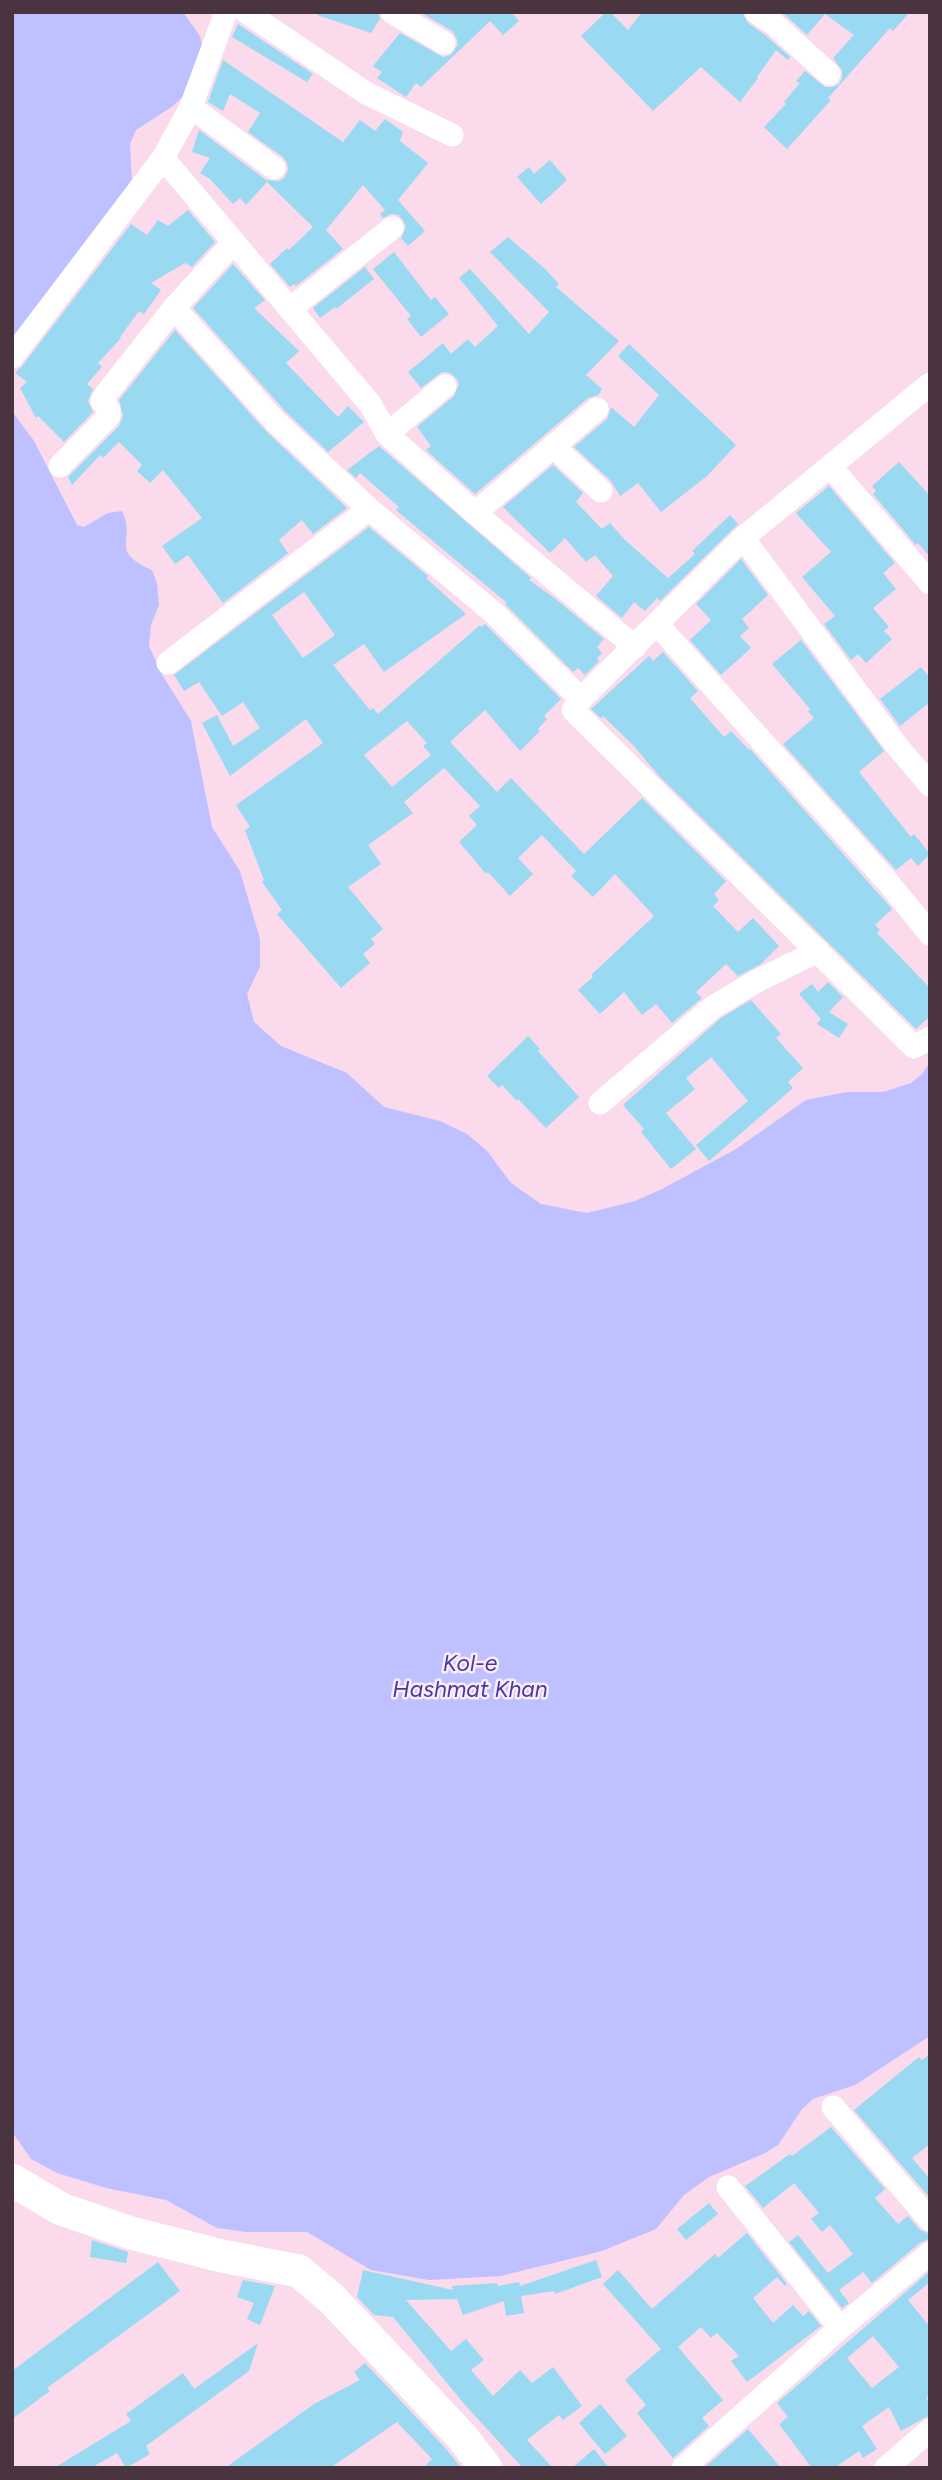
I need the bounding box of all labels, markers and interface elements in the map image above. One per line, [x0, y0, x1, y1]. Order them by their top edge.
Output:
water label: Kol-e Hashmat Khan [392, 1649, 548, 1703]

